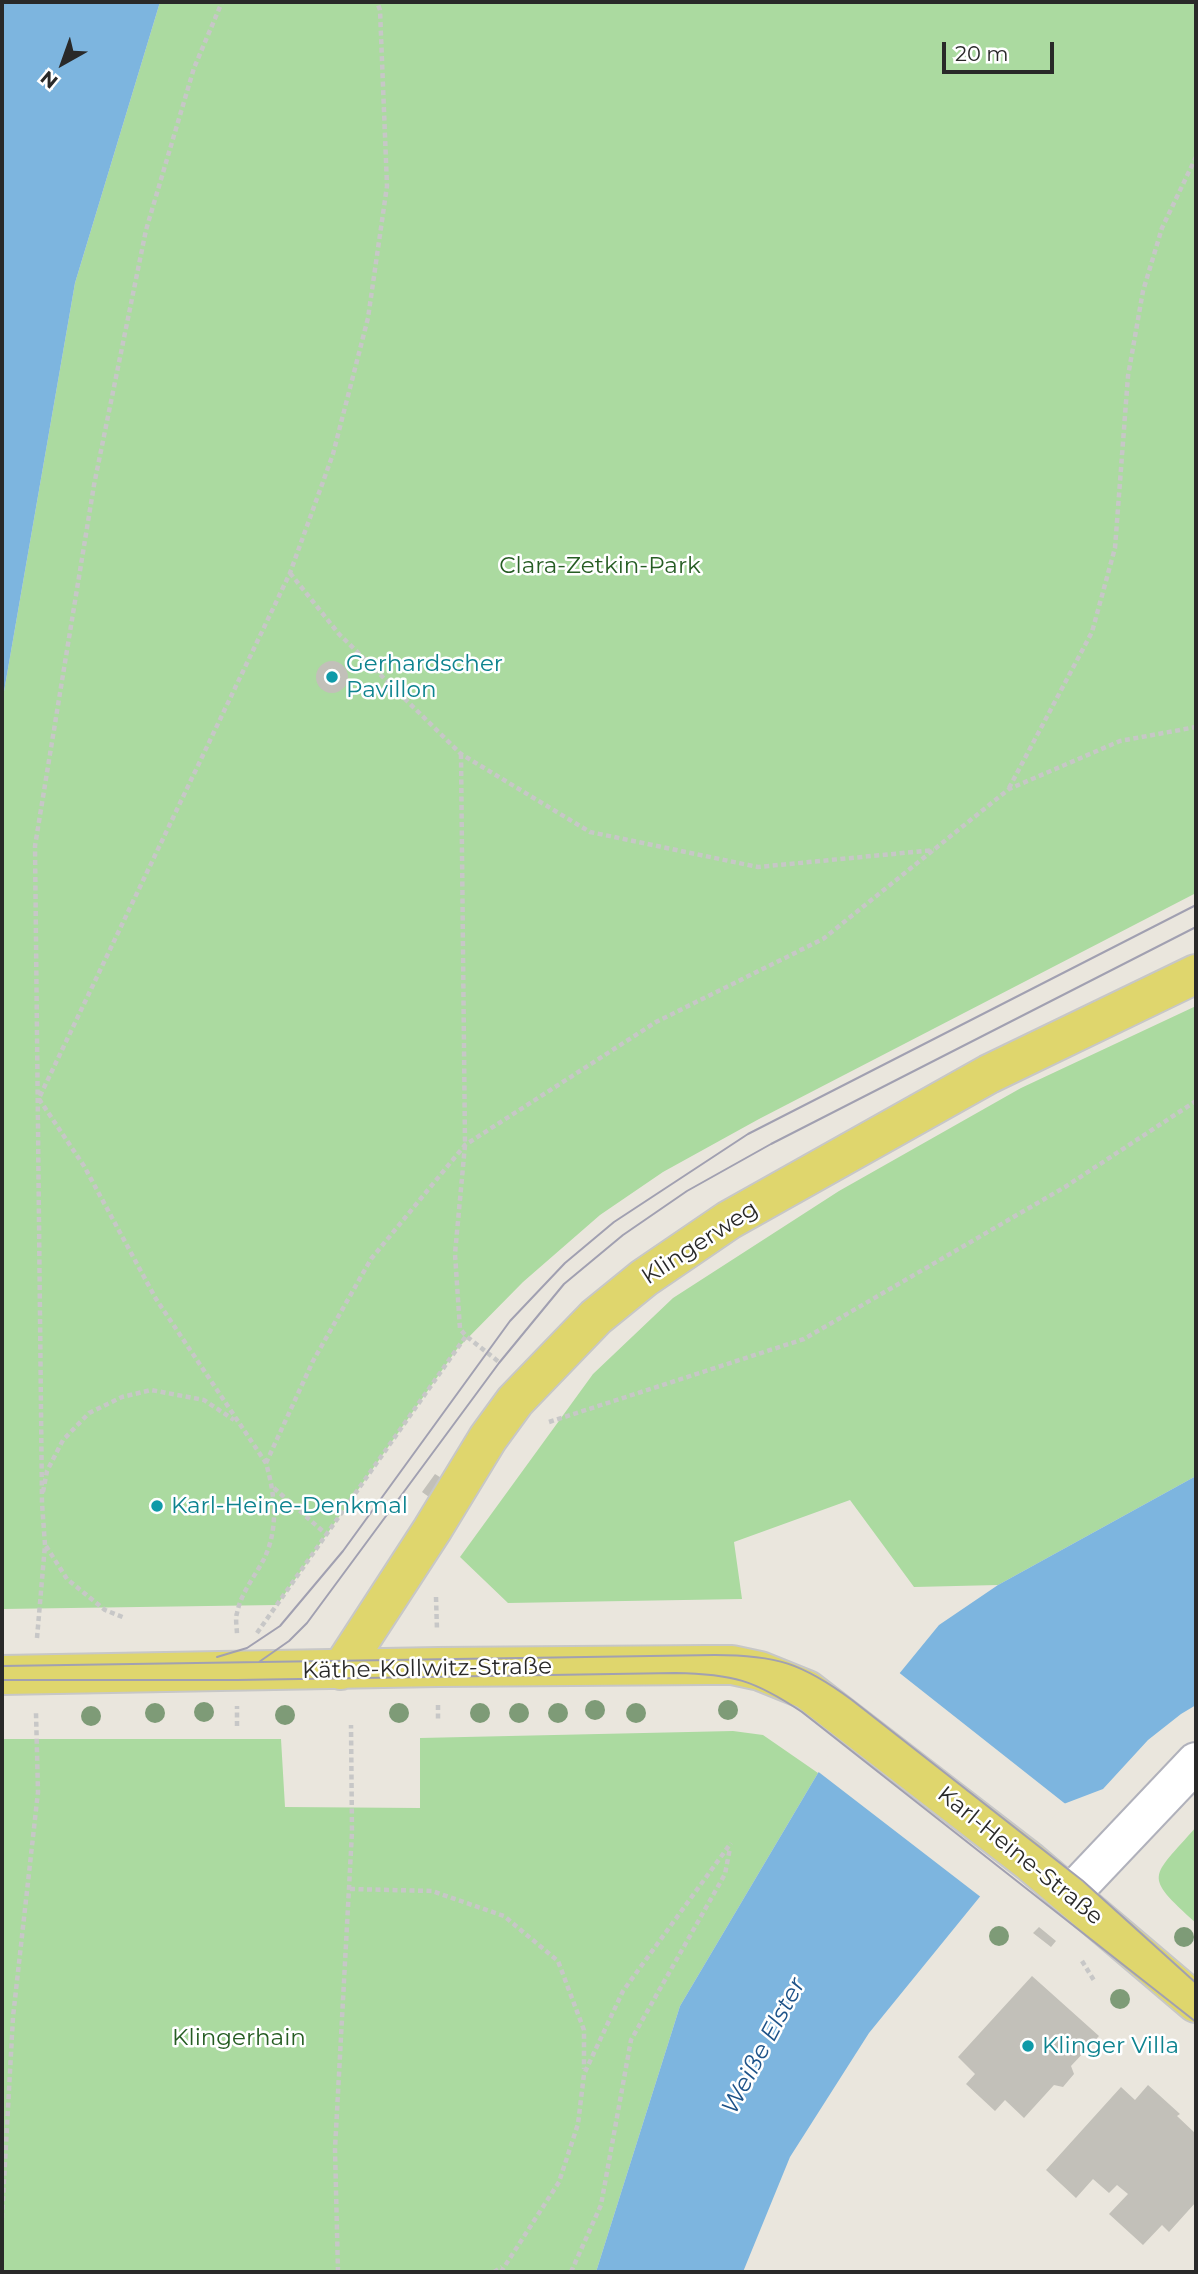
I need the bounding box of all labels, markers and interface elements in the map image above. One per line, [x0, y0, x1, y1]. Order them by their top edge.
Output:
north arrow [28, 28, 98, 98]
scale bar [946, 28, 1058, 72]
text: 20 m [955, 41, 1009, 66]
text: N [36, 66, 62, 93]
park label: Clara-Zetkin-Park [499, 552, 701, 580]
place label: Gerhardscher Pavillon [346, 650, 503, 704]
marker: Gerhardscher Pavillon [324, 669, 340, 685]
street label: Klingerweg [637, 1195, 763, 1291]
place label: Karl-Heine-Denkmal [171, 1492, 408, 1520]
marker: Karl-Heine-Denkmal [149, 1498, 165, 1514]
street label: Käthe-Kollwitz-Straße [302, 1653, 552, 1685]
street label: Karl-Heine-Straße [932, 1781, 1108, 1931]
water label: Weiße Elster [716, 1973, 812, 2119]
park label: Klingerhain [172, 2024, 306, 2052]
place label: Klinger Villa [1042, 2032, 1179, 2060]
marker: Klinger Villa [1020, 2038, 1036, 2054]

